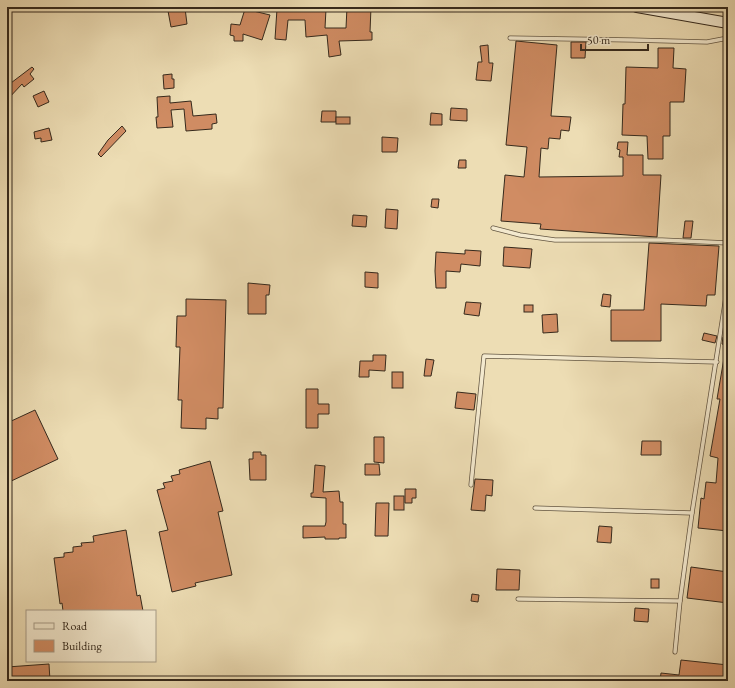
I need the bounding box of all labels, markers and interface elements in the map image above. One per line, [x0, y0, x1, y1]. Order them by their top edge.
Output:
scale bar [581, 26, 648, 52]
text: 50 m [587, 32, 611, 48]
legend [26, 610, 156, 662]
text: Road [62, 618, 88, 634]
text: Building [62, 638, 103, 654]

